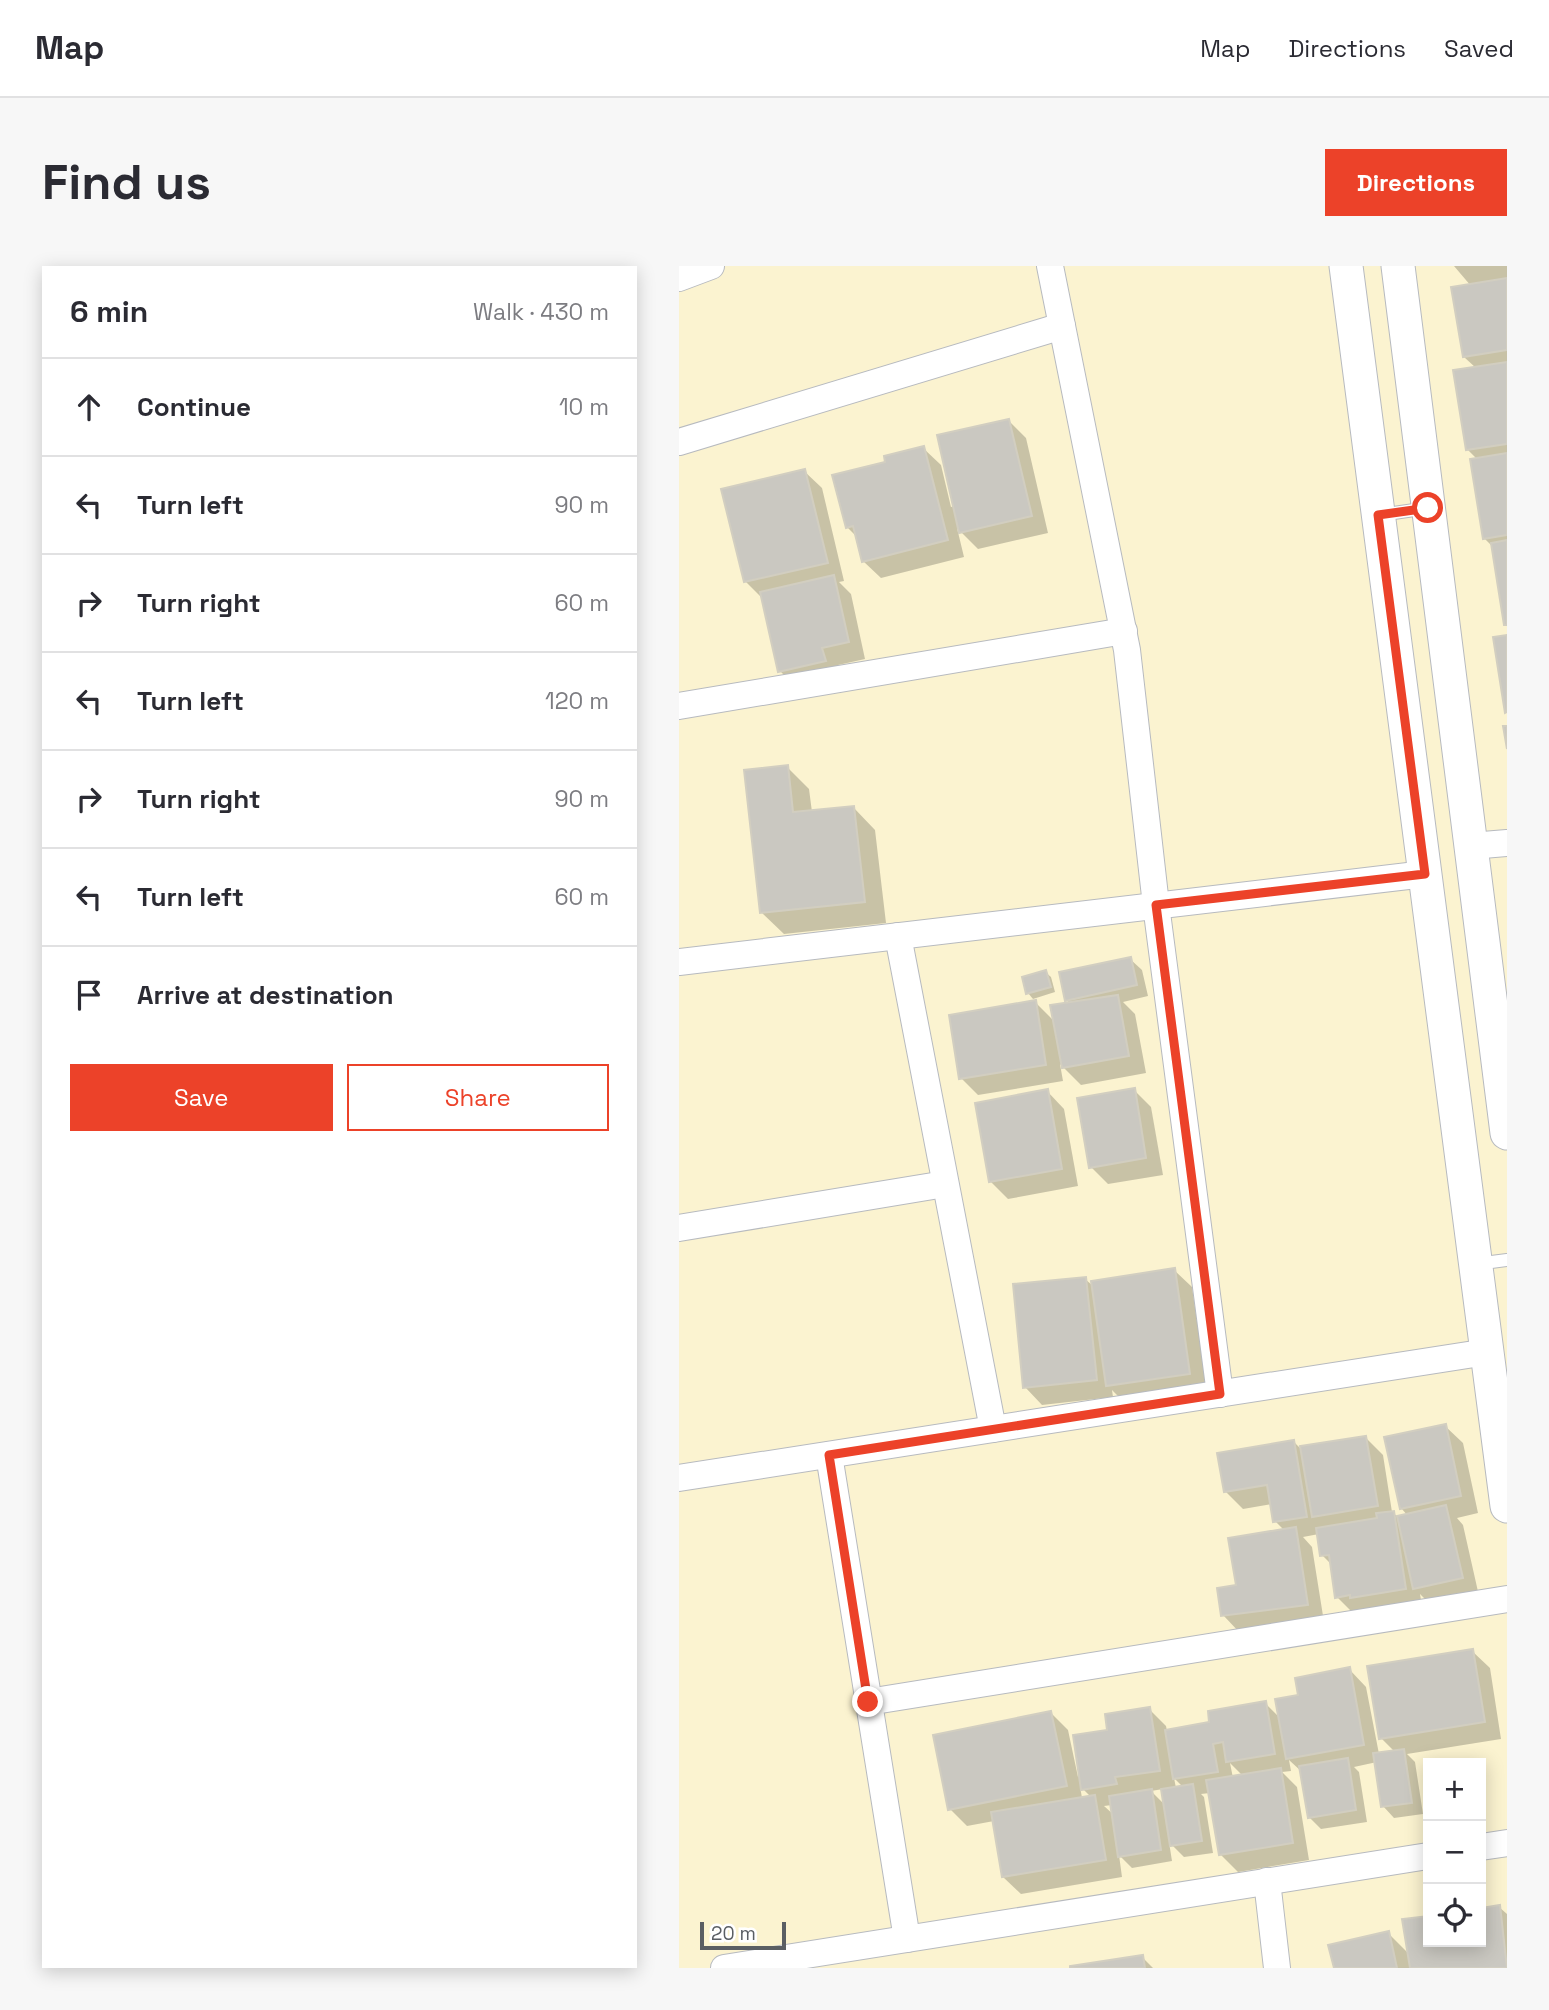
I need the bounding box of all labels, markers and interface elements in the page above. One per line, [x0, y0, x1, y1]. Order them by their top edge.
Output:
text: Map [35, 27, 104, 69]
text: Map [1200, 33, 1250, 64]
text: Directions [1288, 33, 1406, 64]
text: Saved [1444, 33, 1514, 64]
button: Directions [1325, 149, 1507, 216]
text: Find us [42, 151, 211, 213]
text: 6 min [70, 292, 148, 331]
text: Walk · 430 m [473, 297, 609, 327]
icon: ahead [70, 388, 108, 426]
text: Continue [137, 390, 251, 424]
text: 10 m [559, 392, 609, 422]
icon: left [70, 486, 108, 524]
text: Turn left [137, 488, 244, 522]
text: 90 m [554, 490, 609, 520]
route start [1412, 492, 1443, 523]
icon: right [70, 584, 108, 622]
text: Turn right [137, 586, 261, 620]
text: 60 m [554, 588, 609, 618]
icon: left [70, 682, 108, 720]
text: Turn left [137, 684, 244, 718]
text: 120 m [545, 686, 609, 716]
icon: right [70, 780, 108, 818]
text: Turn right [137, 782, 261, 816]
text: 90 m [554, 784, 609, 814]
icon: left [70, 878, 108, 916]
text: Turn left [137, 880, 244, 914]
text: 60 m [554, 882, 609, 912]
icon: arrive [70, 976, 108, 1014]
text: Arrive at destination [137, 978, 394, 1012]
button: Save [70, 1064, 333, 1131]
button: Share [347, 1064, 609, 1131]
route end [852, 1686, 883, 1717]
map controls [1423, 1758, 1486, 1947]
button: + [1423, 1758, 1486, 1821]
button: − [1423, 1821, 1486, 1884]
button: locate [1423, 1884, 1486, 1947]
scale bar [700, 1919, 786, 1951]
text: 20 m [711, 1921, 756, 1946]

